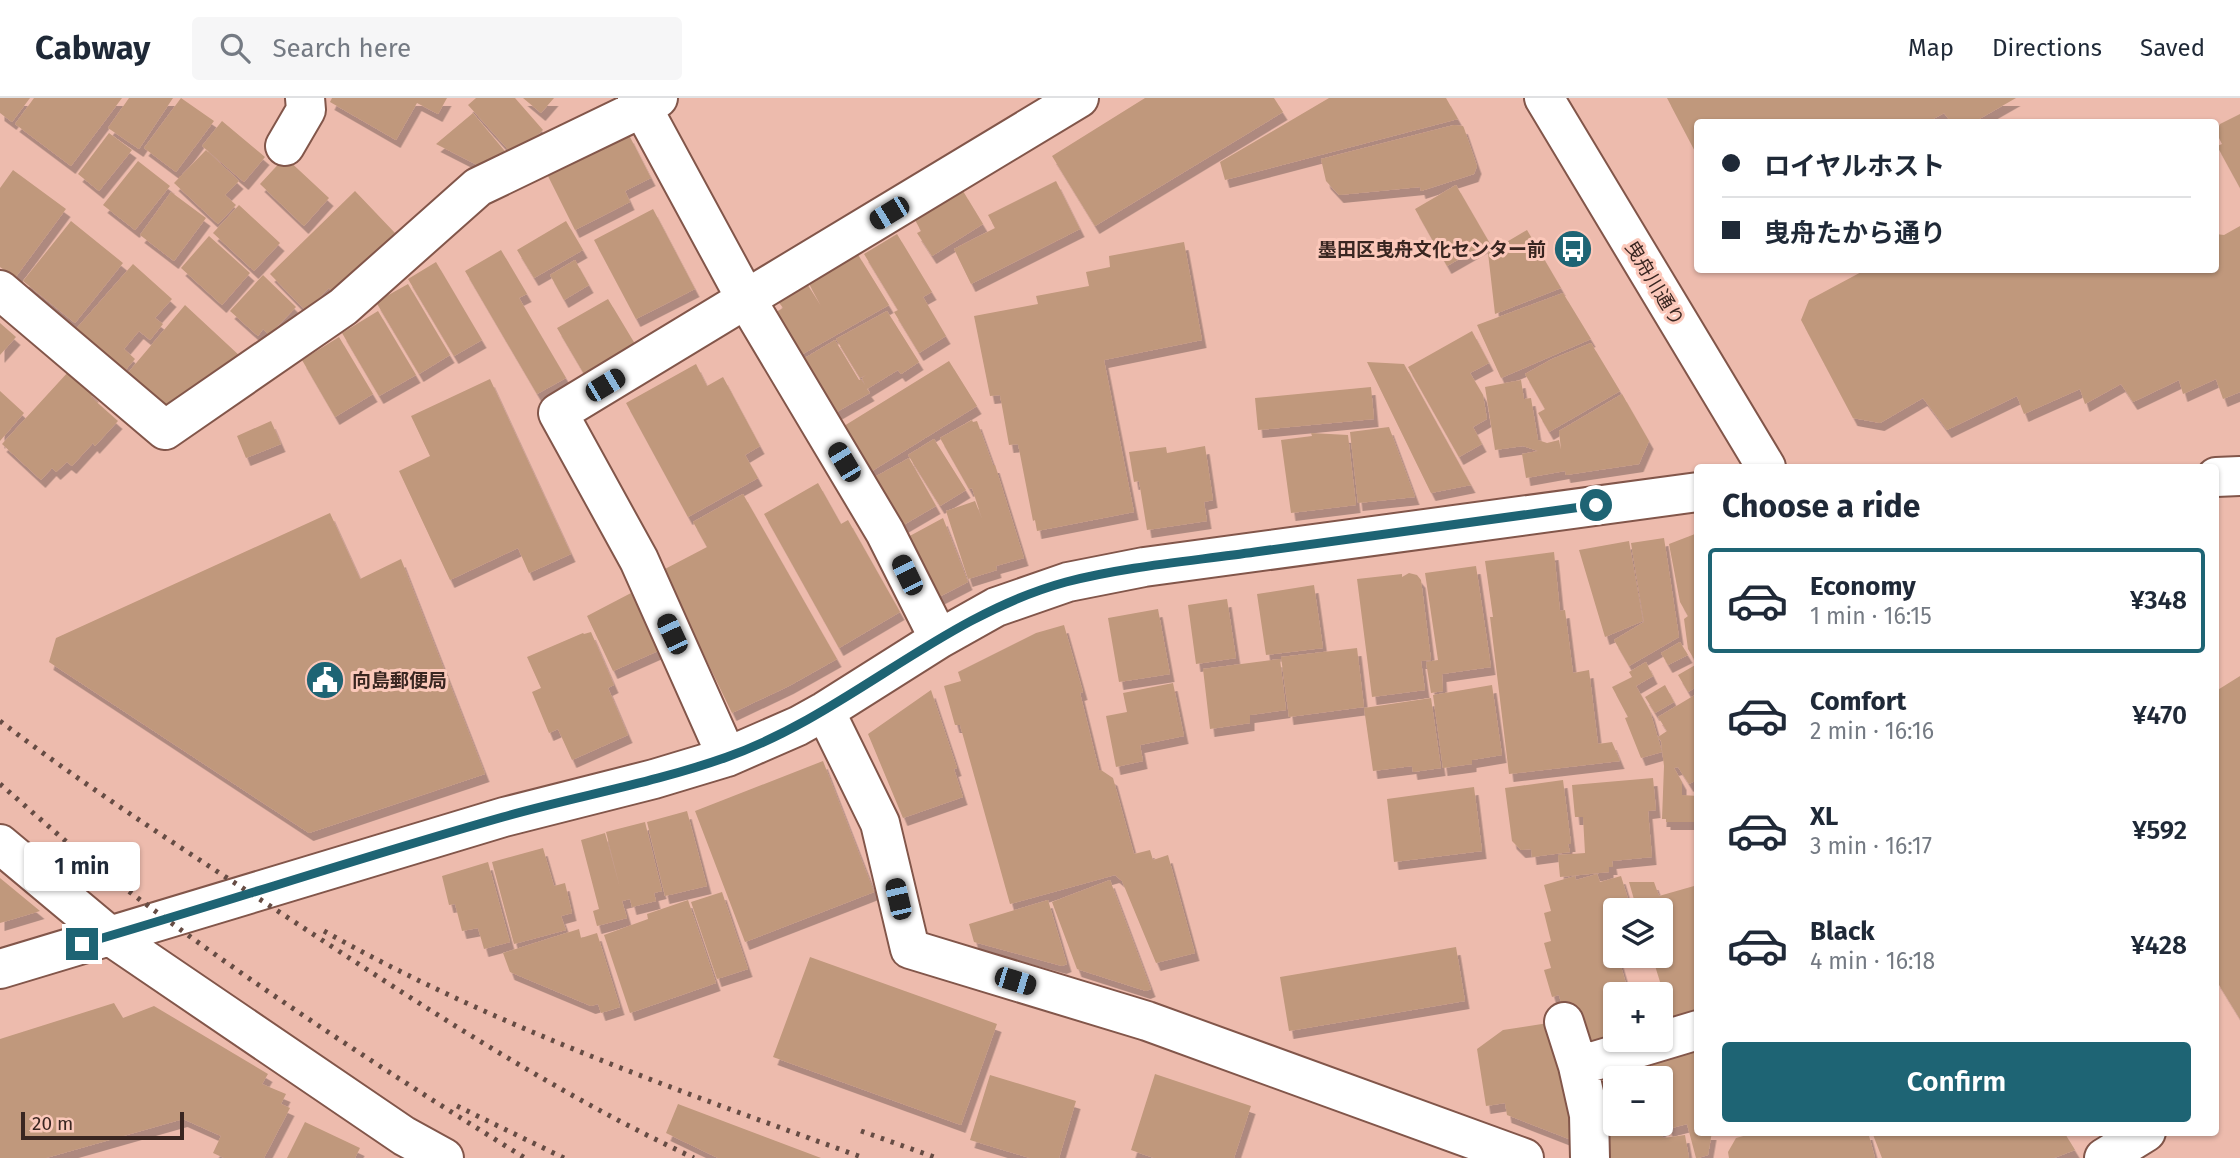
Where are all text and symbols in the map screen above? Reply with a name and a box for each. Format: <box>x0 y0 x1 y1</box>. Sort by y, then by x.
search box <box>192 17 682 80</box>
text: Cabway <box>35 28 150 68</box>
icon: search <box>216 29 254 67</box>
text: Search here <box>272 33 411 64</box>
text: Map <box>1908 34 1954 62</box>
text: Directions <box>1992 34 2102 62</box>
text: Saved <box>2140 34 2205 62</box>
text: ロイヤルホスト <box>1764 151 1945 182</box>
car <box>866 193 913 233</box>
text: 曳舟たから通り <box>1764 218 1946 249</box>
bus stop icon: 墨田区曳舟文化センター前 <box>1552 228 1594 270</box>
street label: 曳舟川通り <box>1620 237 1689 330</box>
place label: 墨田区曳舟文化センター前 <box>1318 238 1546 261</box>
car <box>582 365 629 405</box>
car <box>825 439 864 485</box>
text: Choose a ride <box>1722 487 1920 525</box>
route start <box>1580 489 1612 521</box>
car <box>889 552 926 598</box>
icon: car <box>1726 569 1789 632</box>
text: Economy <box>1810 571 1916 602</box>
text: ¥348 <box>2130 585 2187 616</box>
text: 1 min · 16:15 <box>1810 602 1932 630</box>
car <box>654 611 691 657</box>
public building icon: 向島郵便局 <box>304 659 346 701</box>
place label: 向島郵便局 <box>352 669 447 692</box>
icon: car <box>1726 684 1789 747</box>
text: Comfort <box>1810 686 1906 717</box>
text: ¥470 <box>2132 700 2187 731</box>
text: 2 min · 16:16 <box>1810 717 1934 745</box>
icon: car <box>1726 799 1789 862</box>
text: XL <box>1810 801 1838 832</box>
text: ¥592 <box>2132 815 2187 846</box>
text: 3 min · 16:17 <box>1810 832 1932 860</box>
callout: 1 min <box>24 842 140 892</box>
text: 1 min <box>54 852 110 880</box>
car <box>884 876 913 922</box>
map controls <box>1603 898 1673 1136</box>
button: layers <box>1603 898 1673 968</box>
icon: car <box>1726 914 1789 977</box>
text: Black <box>1810 916 1875 947</box>
route end <box>66 928 98 960</box>
text: ¥428 <box>2131 930 2187 961</box>
text: 4 min · 16:18 <box>1810 947 1935 975</box>
car <box>992 965 1039 997</box>
button: + <box>1603 982 1673 1052</box>
button: Confirm <box>1722 1042 2191 1122</box>
button: − <box>1603 1066 1673 1136</box>
scale bar <box>21 1109 184 1141</box>
text: 20 m <box>32 1112 73 1135</box>

